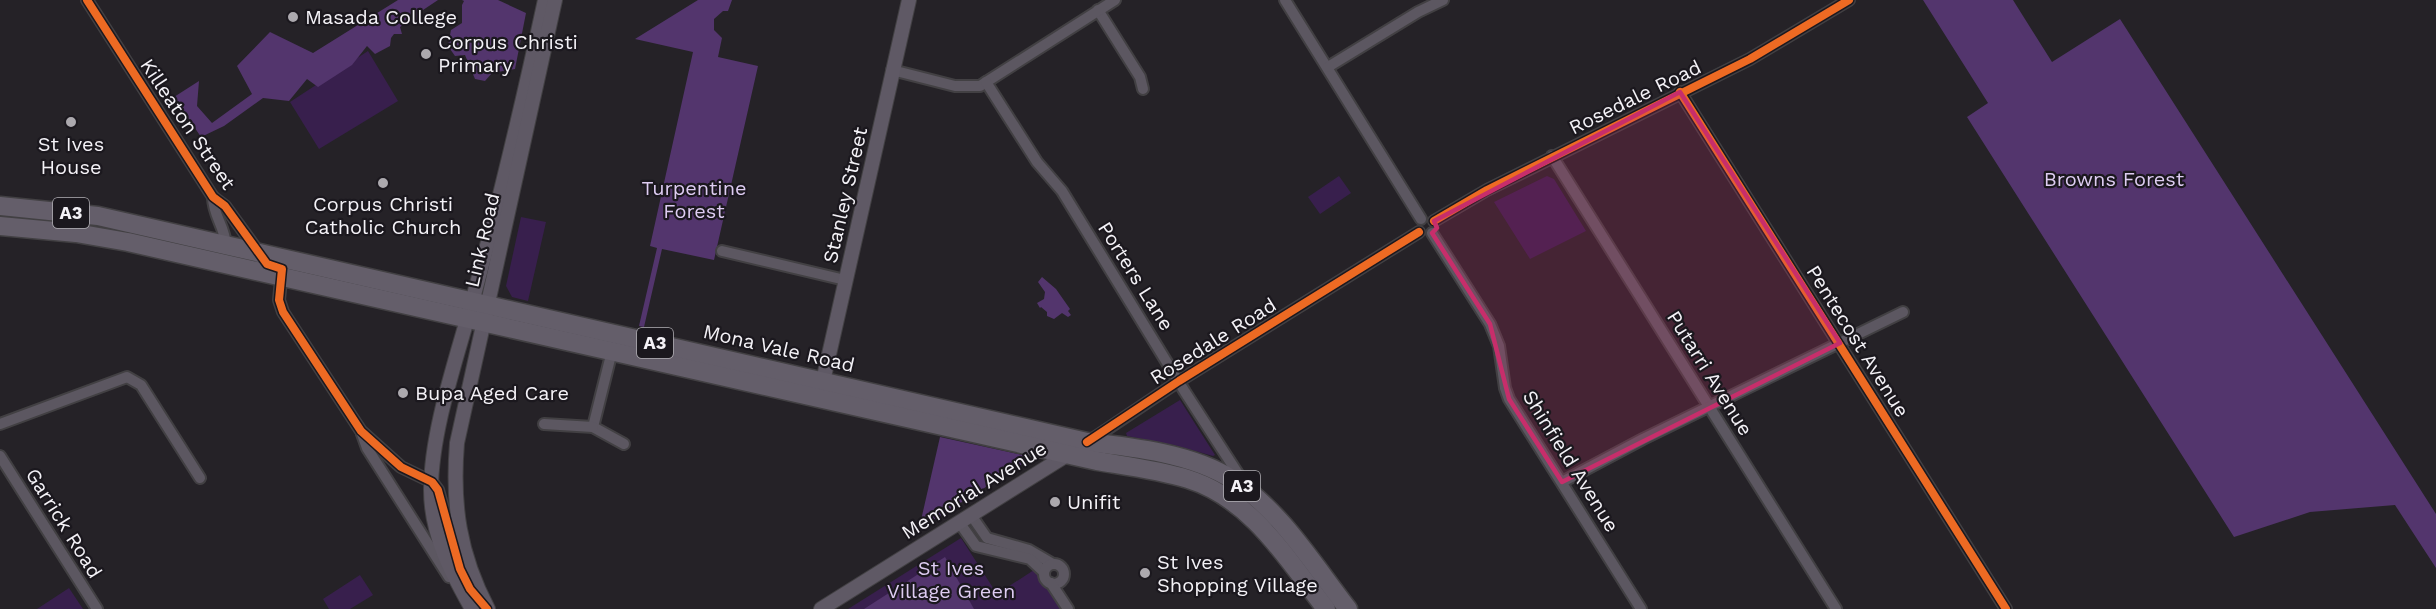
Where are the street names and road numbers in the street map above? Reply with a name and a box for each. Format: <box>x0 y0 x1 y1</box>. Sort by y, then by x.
street label: Killeaton Street <box>135 54 241 195</box>
street label: Rosedale Road <box>1565 55 1705 139</box>
street label: Stanley Street <box>818 124 872 265</box>
street label: Link Road <box>459 190 505 290</box>
road number: A3 <box>53 198 89 228</box>
street label: Porters Lane <box>1093 217 1179 335</box>
street label: Pentecost Avenue <box>1802 261 1914 421</box>
street label: Rosedale Road <box>1145 293 1281 389</box>
street label: Putarri Avenue <box>1662 306 1758 440</box>
street label: Mona Vale Road <box>701 319 857 377</box>
road number: A3 <box>637 328 673 358</box>
street label: Shinfield Avenue <box>1518 386 1624 536</box>
street label: Memorial Avenue <box>897 436 1051 544</box>
street label: Garrick Road <box>21 464 107 582</box>
road number: A3 <box>1224 471 1260 501</box>

